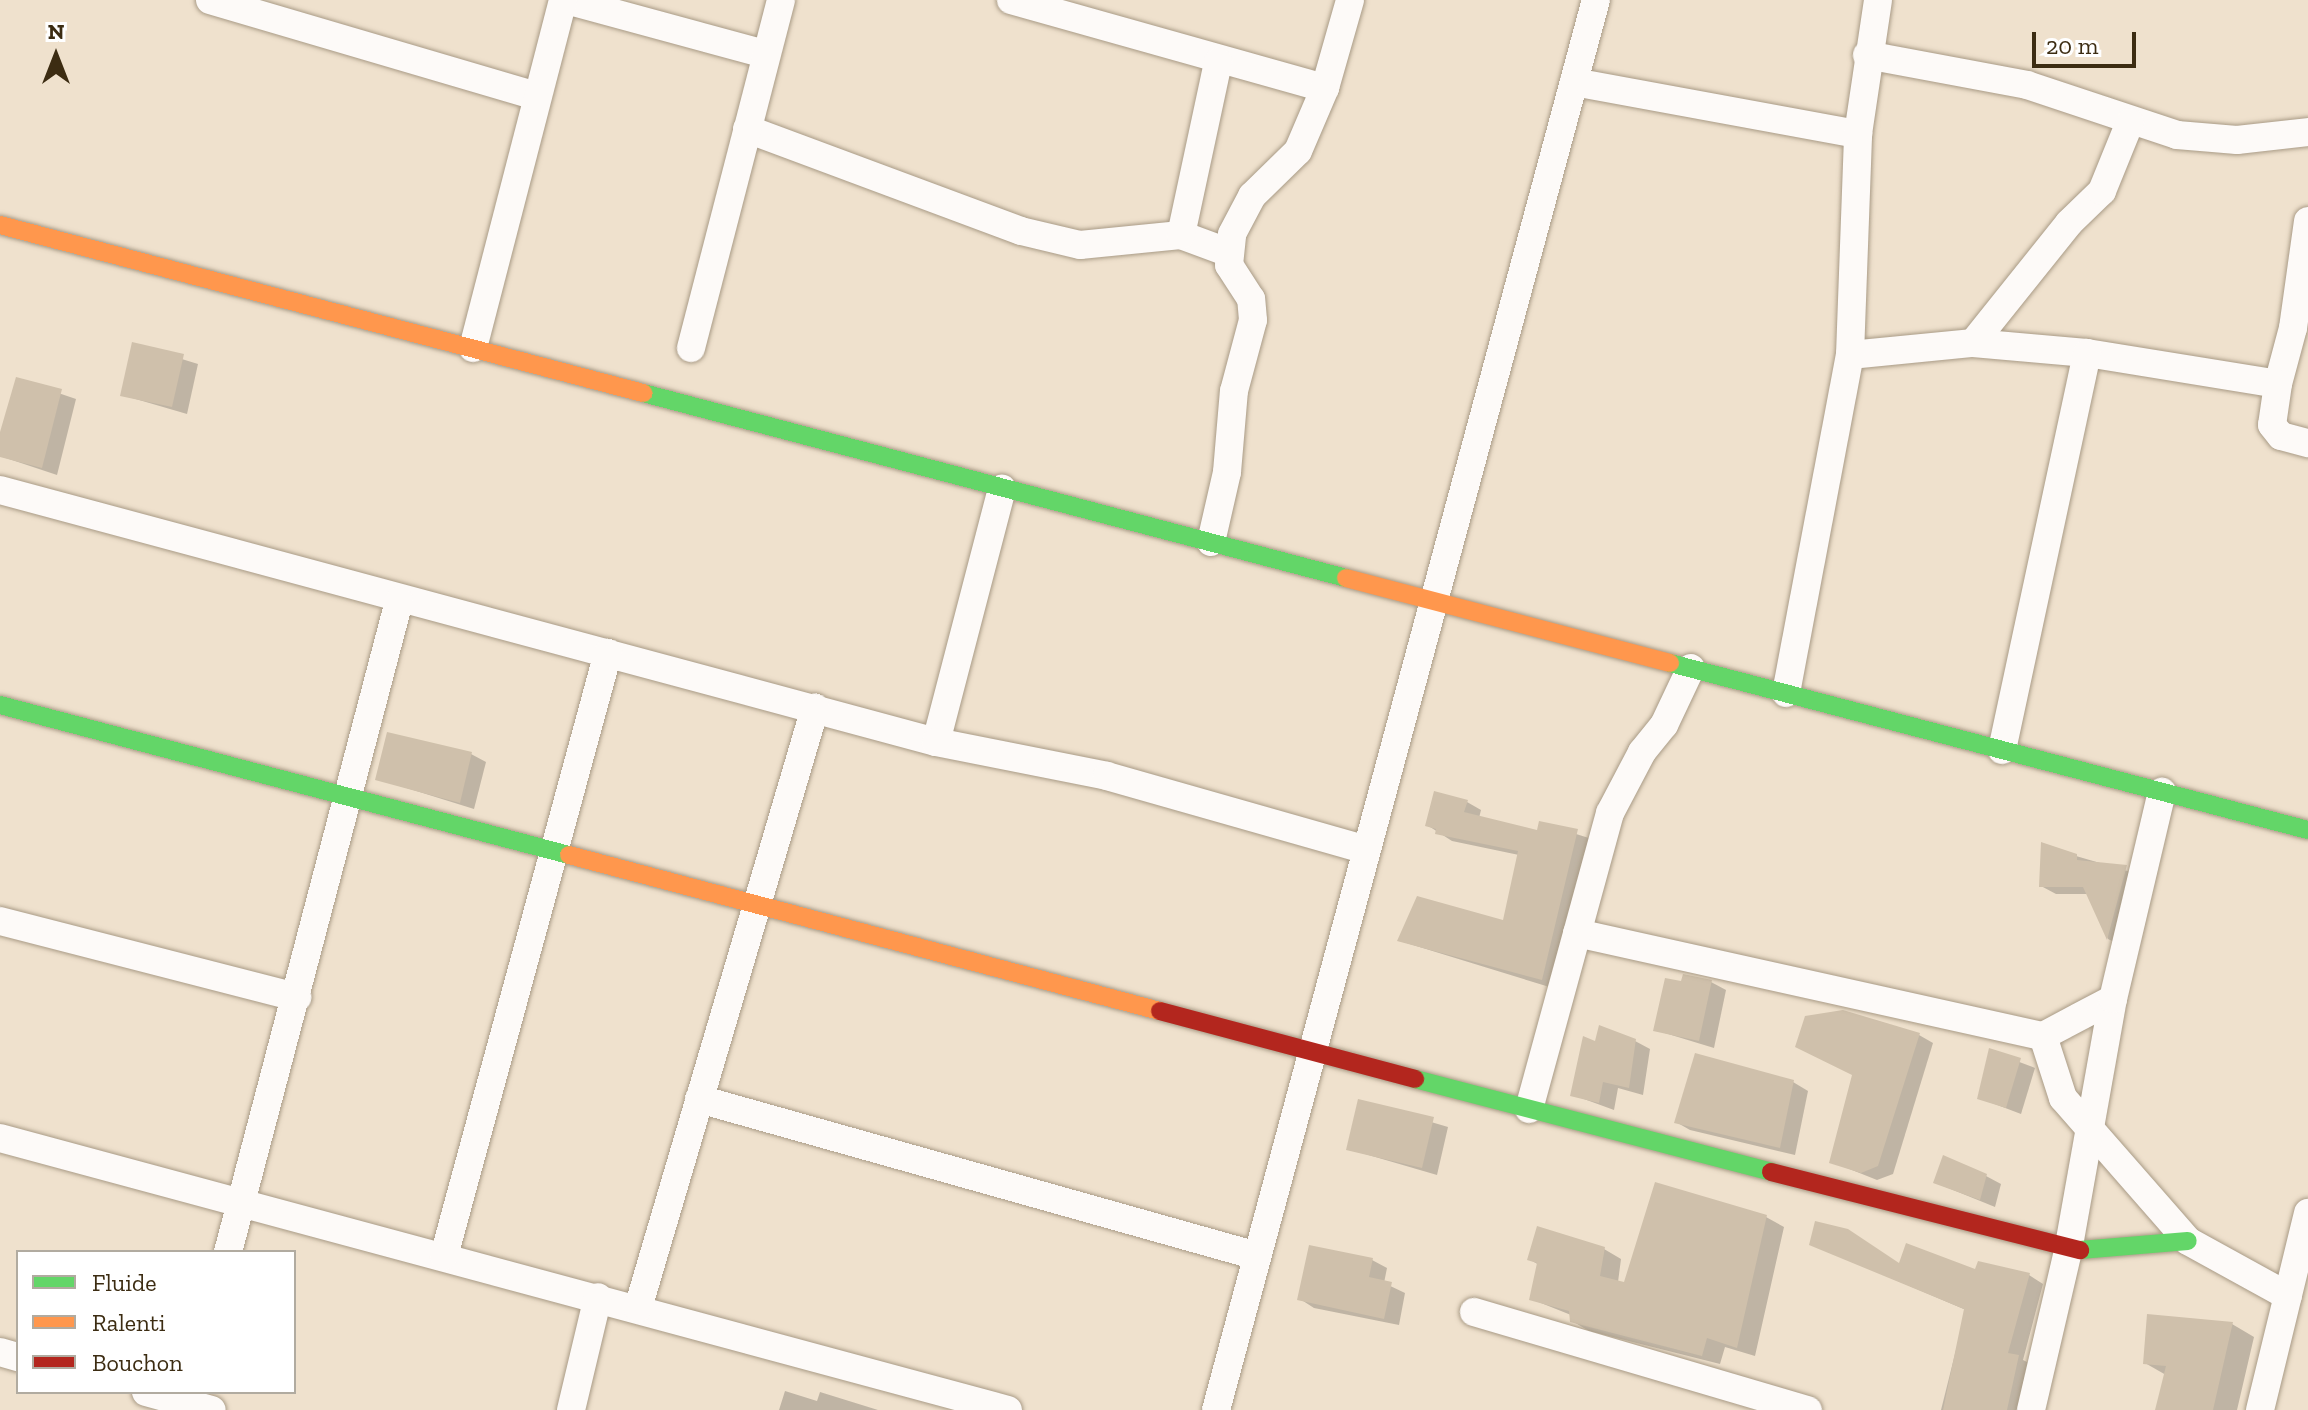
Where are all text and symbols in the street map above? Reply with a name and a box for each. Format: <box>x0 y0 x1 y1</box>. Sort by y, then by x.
north arrow <box>16 16 96 96</box>
scale bar <box>2036 16 2140 66</box>
text: N <box>48 18 64 45</box>
text: 20 m <box>2046 31 2098 60</box>
legend <box>16 1250 296 1394</box>
text: Fluide <box>92 1268 156 1297</box>
text: Ralenti <box>92 1308 165 1337</box>
text: Bouchon <box>92 1348 183 1377</box>

